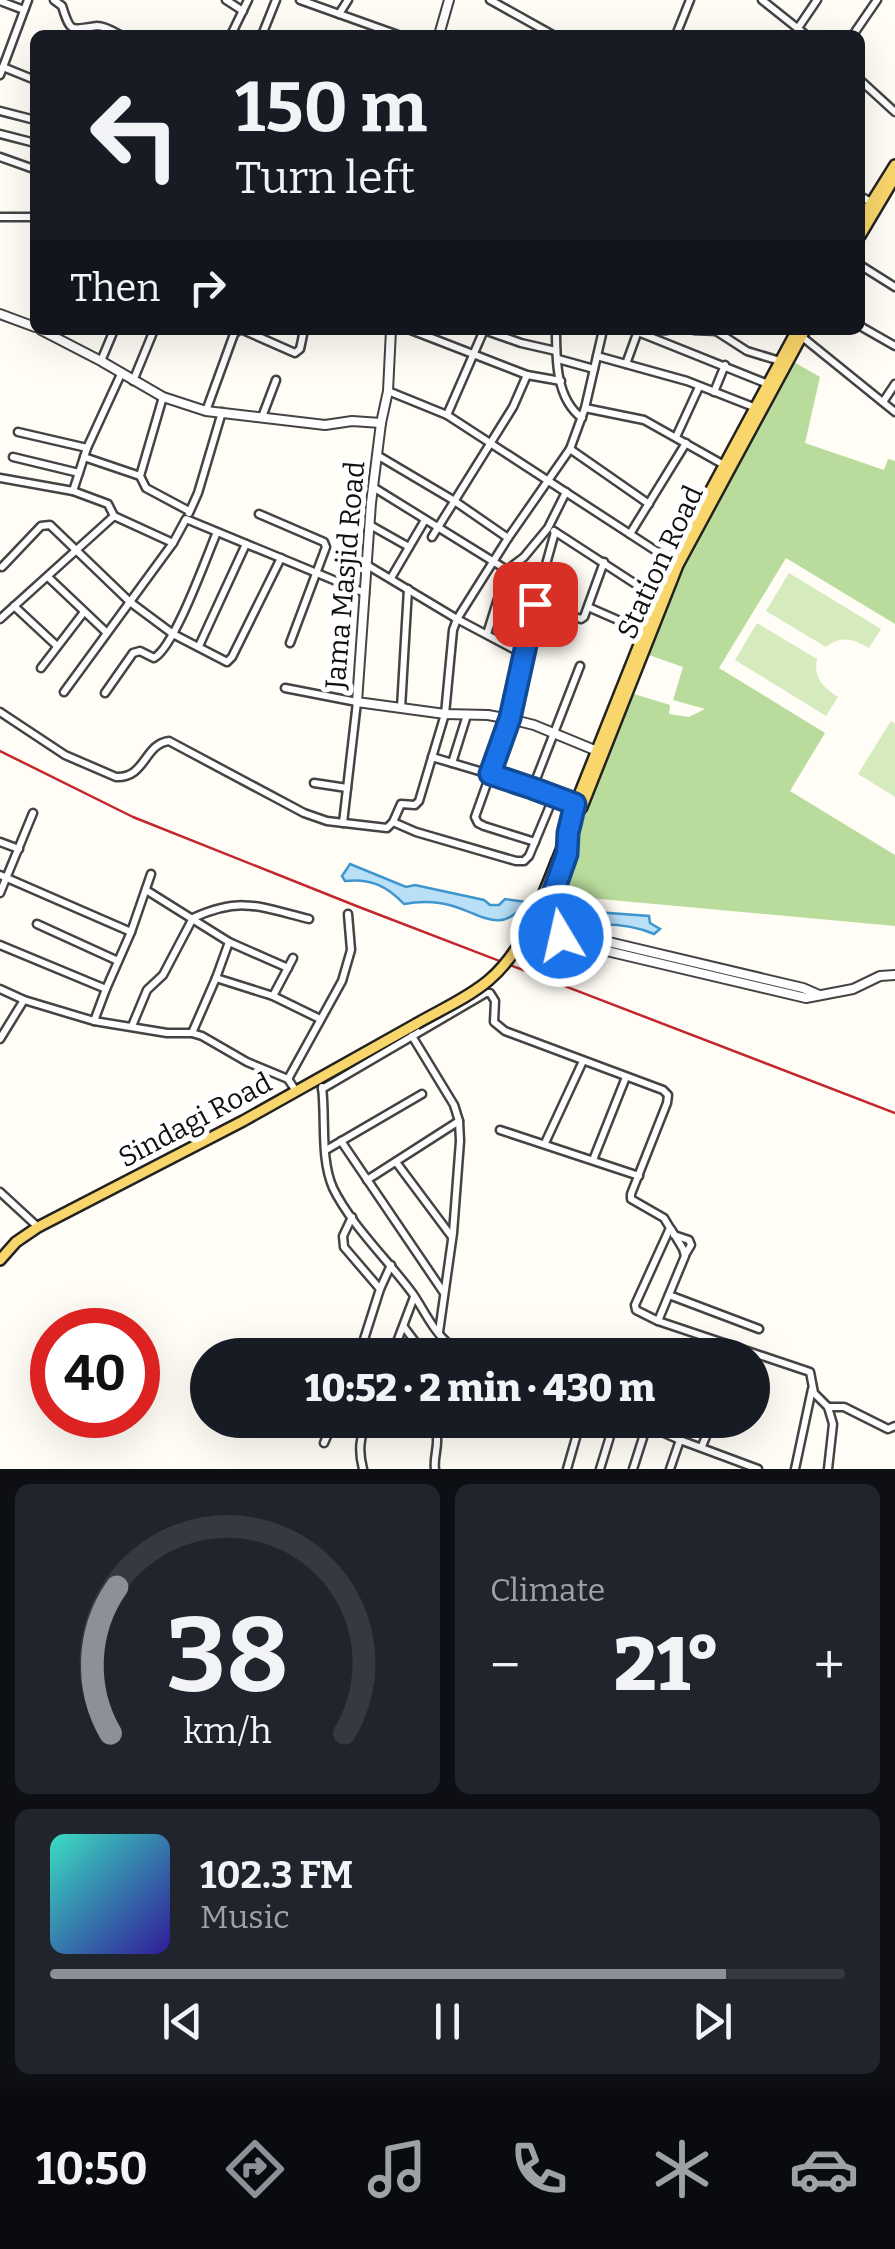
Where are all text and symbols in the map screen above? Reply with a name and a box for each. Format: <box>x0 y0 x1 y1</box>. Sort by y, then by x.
text: 150 m <box>235 66 427 150</box>
icon: left <box>70 70 200 200</box>
text: Turn left <box>235 151 415 205</box>
icon: right <box>180 260 235 315</box>
text: Then <box>70 265 160 311</box>
street label: Jama Masjid Road <box>319 460 371 691</box>
street label: Station Road <box>610 480 710 644</box>
pin <box>493 562 578 647</box>
icon: arrive <box>508 577 563 632</box>
position arrow <box>509 884 613 988</box>
street label: Sindagi Road <box>113 1066 277 1174</box>
speed limit sign: 40 <box>30 1308 160 1438</box>
text: 10:52 · 2 min · 430 m <box>305 1365 655 1411</box>
text: Climate <box>490 1571 605 1609</box>
text: 38 <box>166 1594 289 1719</box>
text: 21° <box>614 1620 720 1710</box>
text: − <box>490 1633 520 1699</box>
text: + <box>814 1633 845 1699</box>
text: km/h <box>183 1710 272 1752</box>
text: 102.3 FM <box>200 1852 353 1898</box>
text: Music <box>200 1898 290 1936</box>
icon: previous <box>155 1994 210 2049</box>
icon: pause <box>420 1994 475 2049</box>
icon: next <box>685 1994 740 2049</box>
icon: directions <box>220 2134 290 2204</box>
icon: music <box>362 2134 432 2204</box>
icon: phone <box>504 2134 574 2204</box>
icon: climate <box>647 2134 717 2204</box>
icon: car <box>789 2134 859 2204</box>
text: 10:50 <box>36 2142 148 2196</box>

